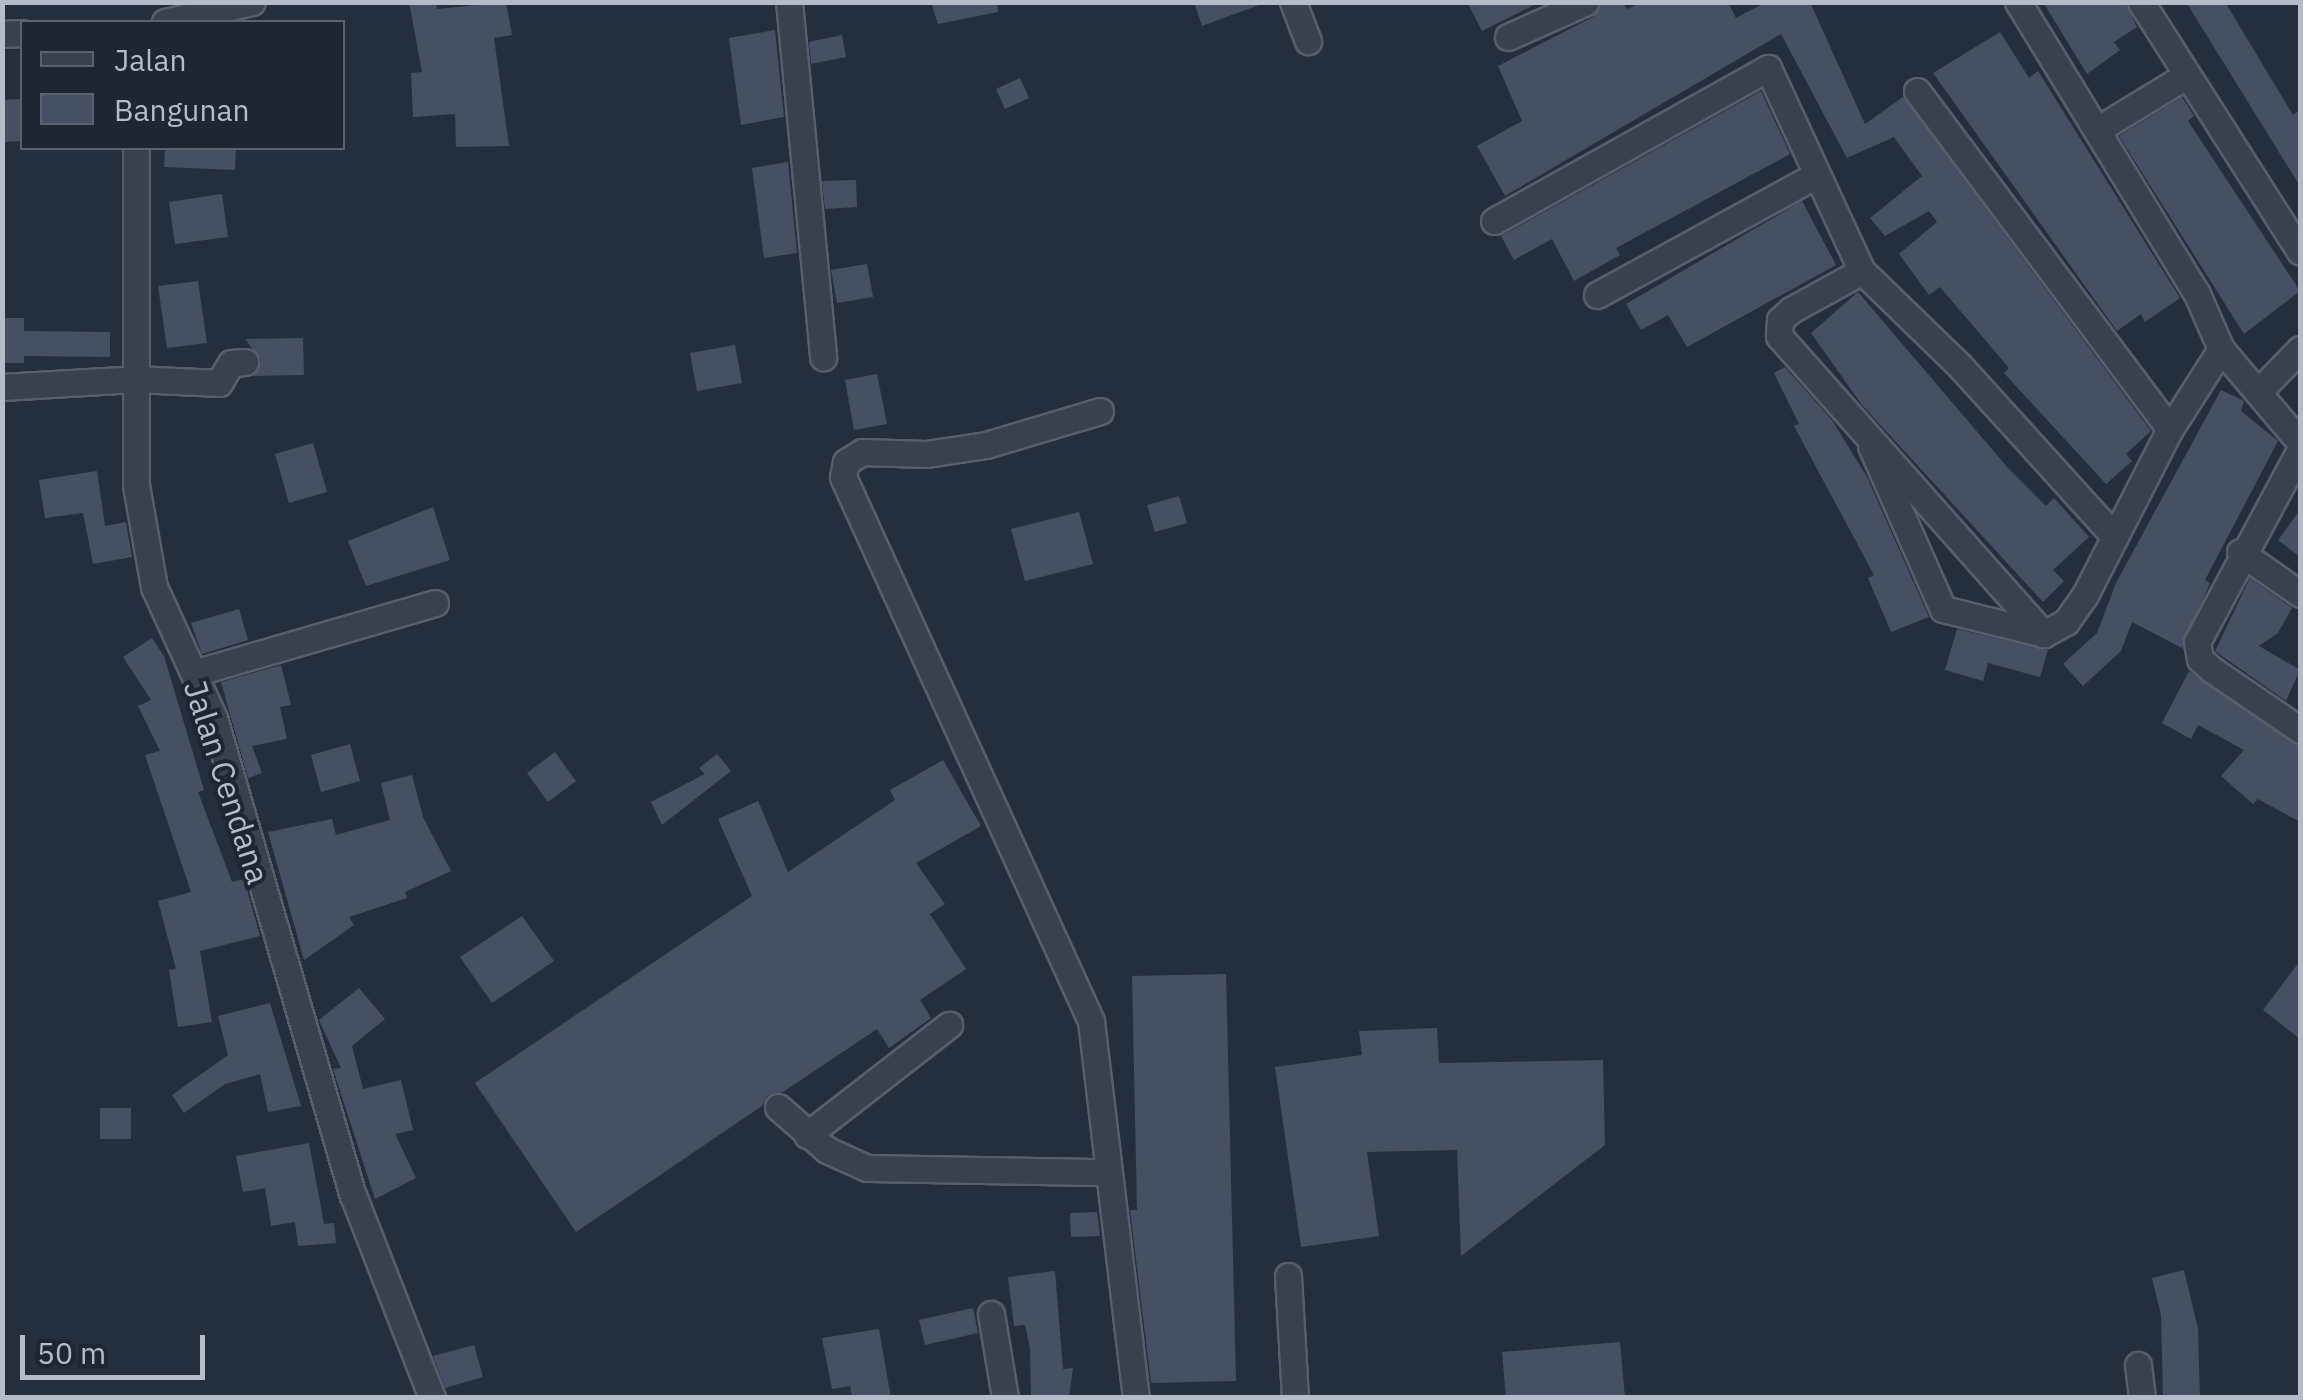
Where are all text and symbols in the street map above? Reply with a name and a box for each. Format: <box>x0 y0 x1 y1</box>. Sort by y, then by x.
legend <box>20 20 345 150</box>
text: Jalan <box>114 40 187 79</box>
text: Bangunan <box>114 90 250 129</box>
street label: Jalan Cendana <box>176 676 278 888</box>
scale bar <box>25 1315 210 1377</box>
text: 50 m <box>37 1333 106 1372</box>

